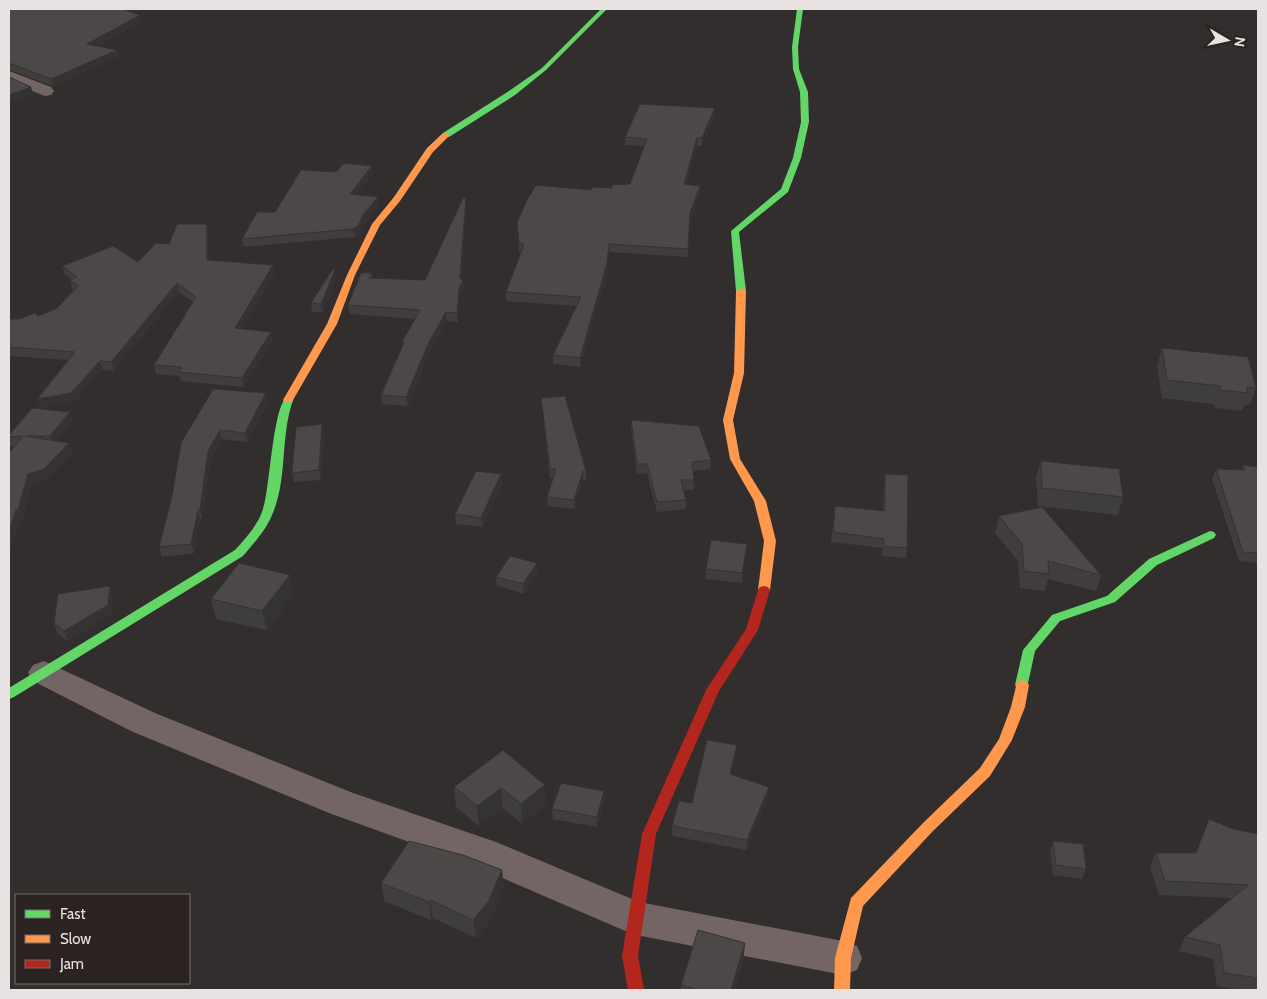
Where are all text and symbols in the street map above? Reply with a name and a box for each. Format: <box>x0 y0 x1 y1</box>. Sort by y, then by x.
north arrow <box>1202 15 1252 65</box>
text: N <box>1230 36 1250 48</box>
legend <box>15 894 190 984</box>
text: Fast <box>60 905 85 923</box>
text: Slow <box>60 930 91 948</box>
text: Jam <box>59 955 84 973</box>

